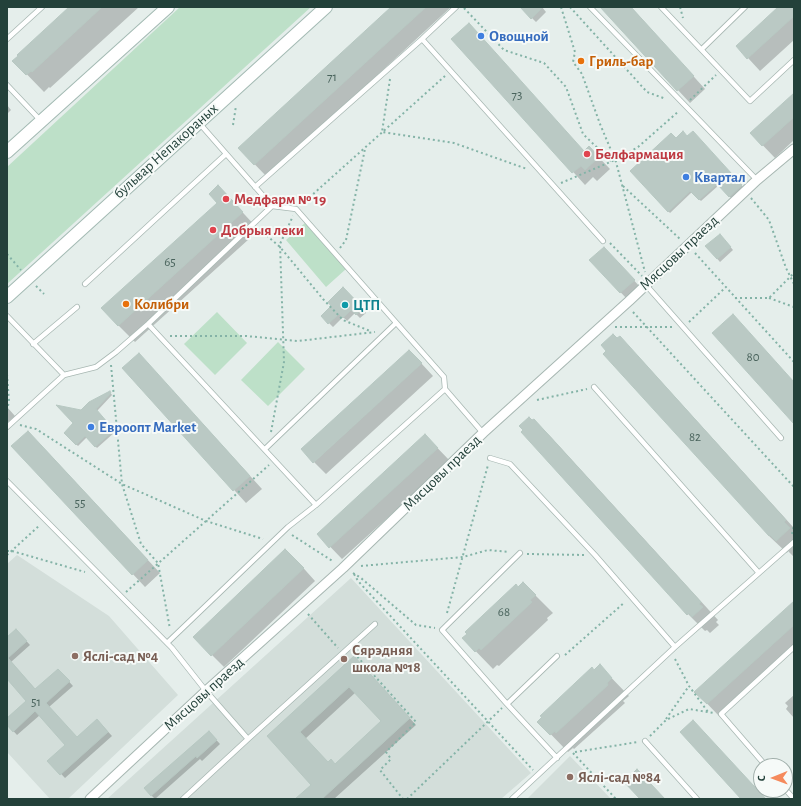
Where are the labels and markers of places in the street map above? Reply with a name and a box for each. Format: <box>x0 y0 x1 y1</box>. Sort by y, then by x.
place label: Овощной <box>489 27 549 45</box>
marker: Овощной <box>476 31 486 41</box>
place label: Гриль-бар <box>589 52 653 70</box>
marker: Гриль-бар <box>576 56 586 66</box>
place label: Белфармация <box>595 145 683 163</box>
marker: Белфармация <box>582 149 592 159</box>
place label: Квартал <box>694 168 746 186</box>
marker: Квартал <box>681 172 691 182</box>
place label: Медфарм № 19 <box>234 190 326 208</box>
marker: Медфарм № 19 <box>221 194 231 204</box>
place label: Добрыя леки <box>221 221 304 239</box>
marker: Добрыя леки <box>208 225 218 235</box>
place label: Колибри <box>134 295 189 313</box>
place label: ЦТП <box>353 296 380 314</box>
marker: Колибри <box>121 299 131 309</box>
marker: ЦТП <box>340 300 350 310</box>
place label: Евроопт Market <box>99 418 196 436</box>
marker: Евроопт Market <box>86 422 96 432</box>
place label: Сярэдняя школа №18 <box>352 641 421 676</box>
place label: Яслі-сад №4 <box>83 647 158 665</box>
marker: Яслі-сад №4 <box>70 651 80 661</box>
marker: Сярэдняя школа №18 <box>339 654 349 664</box>
place label: Яслі-сад №84 <box>578 768 661 786</box>
marker: Яслі-сад №84 <box>565 772 575 782</box>

